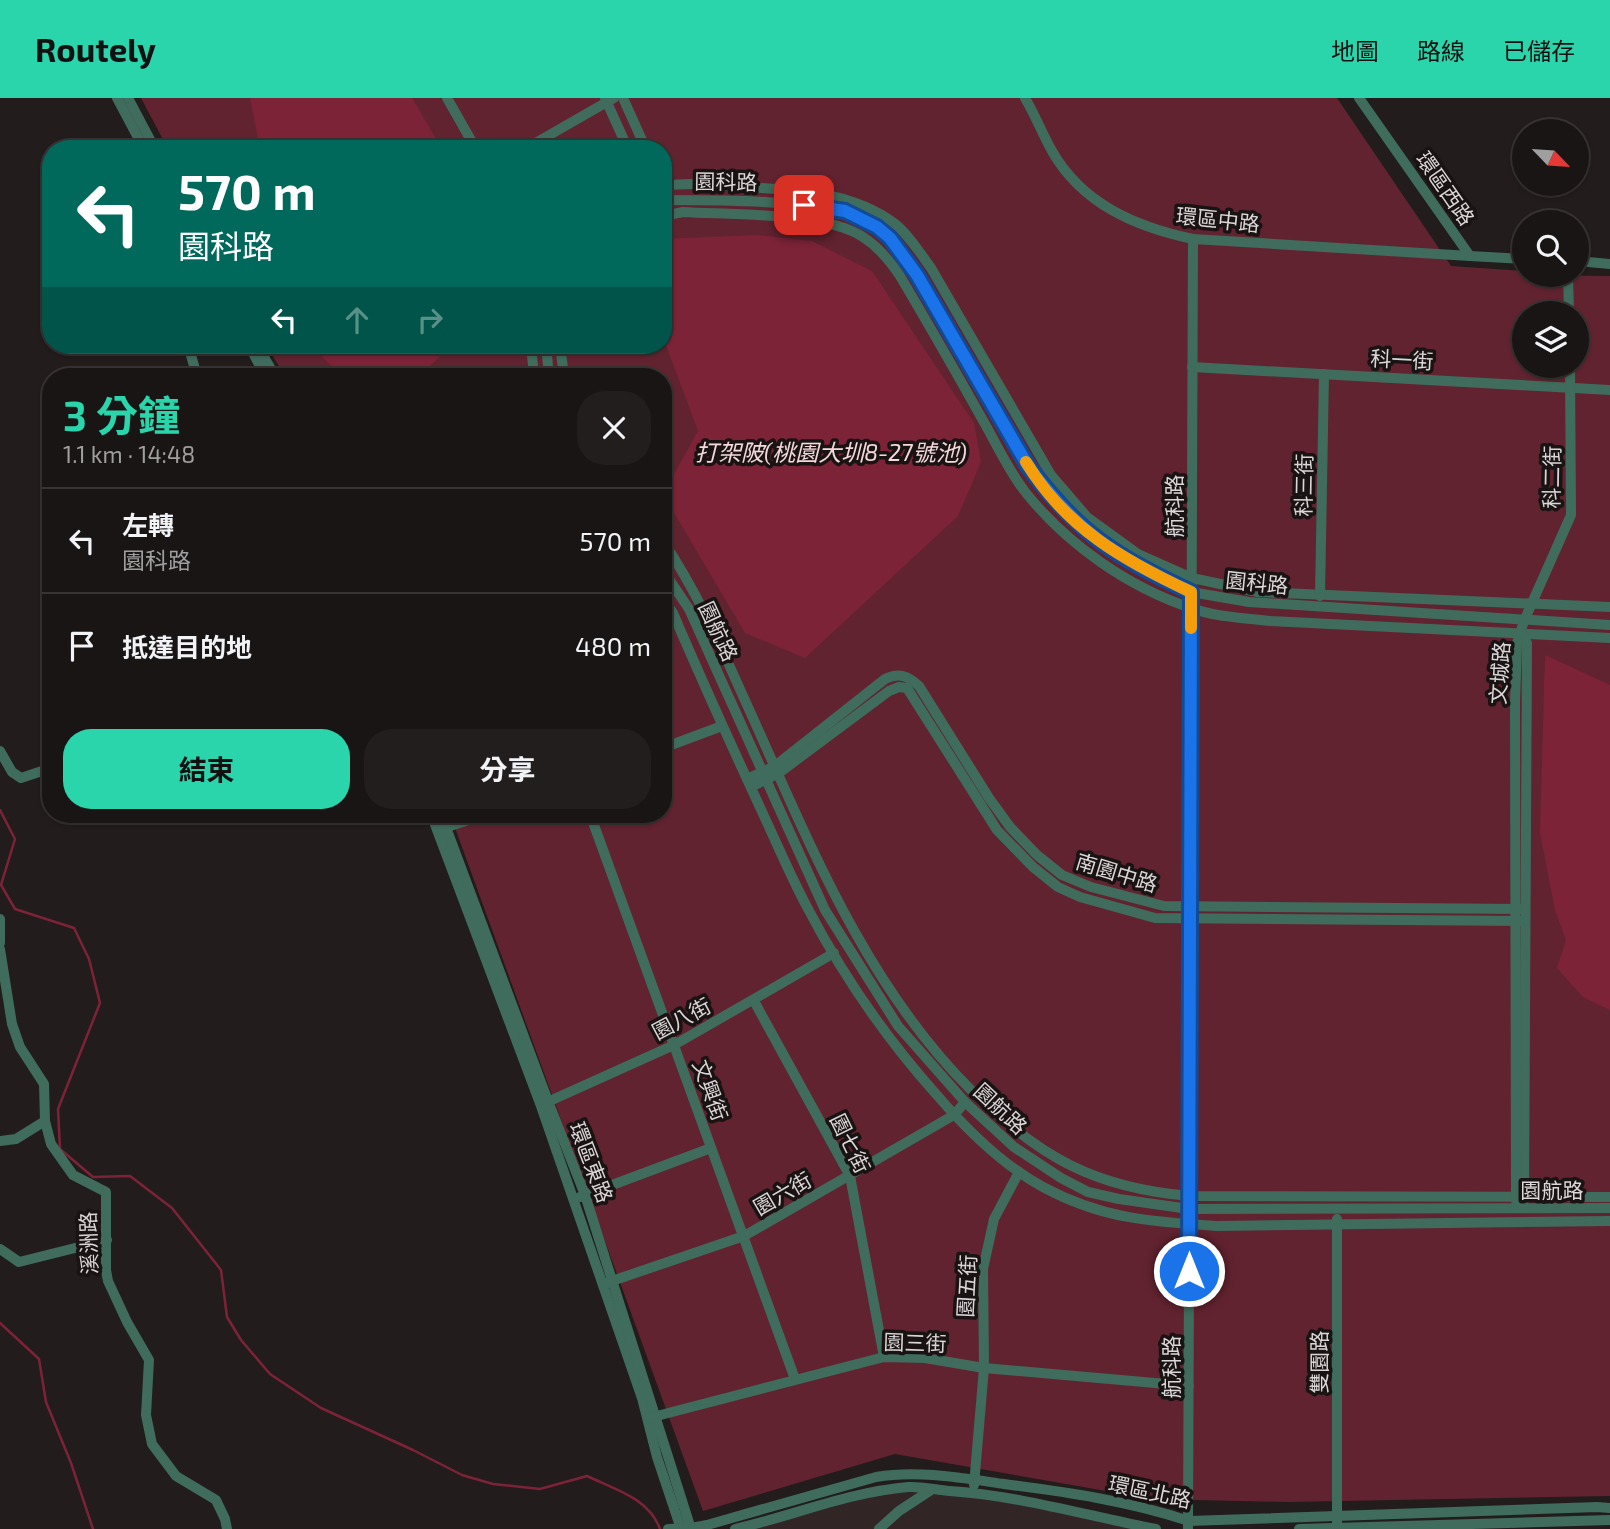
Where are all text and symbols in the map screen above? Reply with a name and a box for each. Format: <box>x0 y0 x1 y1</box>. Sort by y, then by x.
text: Routely <box>35 29 156 69</box>
text: 地圖 <box>1331 36 1379 65</box>
text: 路線 <box>1417 36 1465 65</box>
text: 已儲存 <box>1503 36 1575 65</box>
north arrow <box>1512 119 1589 196</box>
map controls <box>1512 119 1589 378</box>
street label: 環區西路 <box>1412 146 1480 230</box>
text: 570 m <box>178 161 316 220</box>
icon: left <box>63 168 154 259</box>
street label: 園科路 <box>694 168 758 194</box>
pin <box>774 175 834 235</box>
icon: arrive <box>785 186 823 224</box>
street label: 環區中路 <box>1175 202 1261 236</box>
button: search <box>1512 210 1589 287</box>
text: 園科路 <box>178 226 274 264</box>
icon: left <box>265 301 303 339</box>
icon: ahead <box>338 301 376 339</box>
icon: right <box>411 301 449 339</box>
button: layers <box>1512 301 1589 378</box>
street label: 科一街 <box>1370 345 1434 373</box>
text: 3 分鐘 <box>63 389 180 439</box>
button: close <box>577 391 651 465</box>
water label: 打架陂(桃園大圳8-27號池) <box>695 438 967 466</box>
text: 1.1 km · 14:48 <box>63 440 195 468</box>
street label: 科二街 <box>1538 445 1564 509</box>
street label: 科三街 <box>1290 453 1316 517</box>
street label: 航科路 <box>1161 475 1186 538</box>
text: 左轉 <box>122 509 174 540</box>
icon: left <box>63 522 101 560</box>
text: 570 m <box>579 525 651 556</box>
text: 園科路 <box>122 546 191 574</box>
street label: 園科路 <box>1224 566 1290 598</box>
street label: 園航路 <box>694 597 744 665</box>
icon: arrive <box>63 627 101 665</box>
text: 480 m <box>575 630 651 661</box>
text: 抵達目的地 <box>122 631 252 662</box>
street label: 文城路 <box>1484 641 1514 705</box>
button: 結束 <box>63 729 350 809</box>
button: 分享 <box>364 729 651 809</box>
street label: 南園中路 <box>1073 848 1161 896</box>
street label: 園八街 <box>647 992 715 1044</box>
street label: 文興街 <box>688 1056 734 1124</box>
street label: 園航路 <box>969 1077 1033 1139</box>
street label: 園七街 <box>826 1109 876 1177</box>
street label: 環區東路 <box>565 1118 619 1206</box>
street label: 園六街 <box>748 1166 816 1220</box>
street label: 園航路 <box>1521 1177 1584 1202</box>
street label: 溪洲路 <box>74 1211 102 1275</box>
position arrow <box>1152 1234 1226 1308</box>
street label: 園五街 <box>952 1254 980 1318</box>
street label: 園三街 <box>883 1328 947 1356</box>
street label: 雙園路 <box>1306 1331 1331 1394</box>
street label: 航科路 <box>1158 1336 1183 1399</box>
street label: 環區北路 <box>1106 1470 1194 1512</box>

